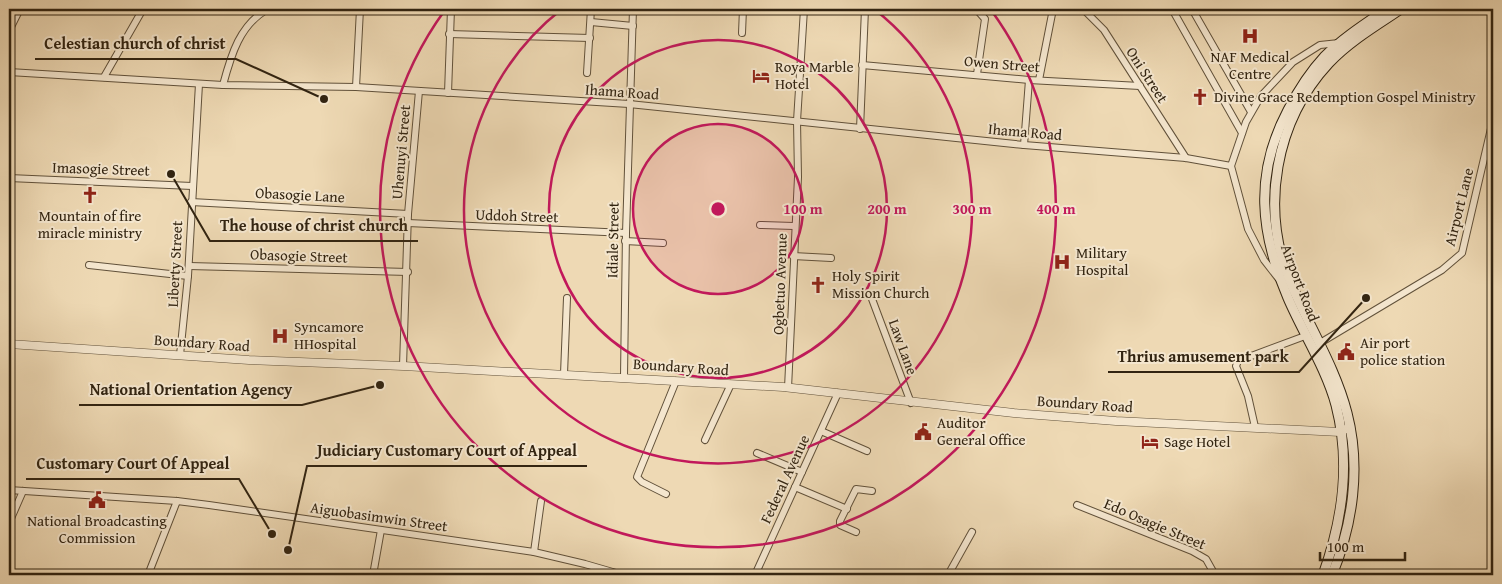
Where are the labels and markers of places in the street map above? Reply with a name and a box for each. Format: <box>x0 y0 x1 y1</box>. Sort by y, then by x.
hospital icon: NAF Medical Centre <box>1240 26 1260 46</box>
callout: Celestian church of christ <box>35 28 236 59</box>
place label: NAF Medical Centre <box>1210 46 1290 84</box>
place label: Roya Marble Hotel <box>775 56 854 94</box>
hotel icon: Roya Marble Hotel <box>751 66 771 86</box>
place label: Divine Grace Redemption Gospel Ministry <box>1214 86 1476 107</box>
church icon: Divine Grace Redemption Gospel Ministry <box>1190 87 1210 107</box>
church icon: Mountain of fire miracle ministry <box>80 185 100 205</box>
centre of rings <box>709 200 727 218</box>
place label: Mountain of fire miracle ministry <box>38 205 143 243</box>
callout: The house of christ church <box>210 210 418 241</box>
place label: Military Hospital <box>1076 242 1128 280</box>
hospital icon: Military Hospital <box>1052 252 1072 272</box>
place label: Holy Spirit Mission Church <box>832 265 930 303</box>
church icon: Holy Spirit Mission Church <box>808 275 828 295</box>
place label: Syncamore HHospital <box>294 316 364 354</box>
hospital icon: Syncamore HHospital <box>270 326 290 346</box>
place label: Air port police station <box>1360 332 1446 370</box>
callout: Thrius amusement park <box>1108 341 1299 372</box>
public building icon: Air port police station <box>1336 342 1356 362</box>
callout: National Orientation Agency <box>79 374 302 405</box>
place label: Auditor General Office <box>937 412 1026 450</box>
public building icon: Auditor General Office <box>913 422 933 442</box>
place label: Sage Hotel <box>1164 431 1230 452</box>
hotel icon: Sage Hotel <box>1140 432 1160 452</box>
callout: Judiciary Customary Court of Appeal <box>307 435 587 466</box>
callout: Customary Court Of Appeal <box>26 448 239 479</box>
public building icon: National Broadcasting Commission <box>87 490 107 510</box>
place label: National Broadcasting Commission <box>27 510 167 548</box>

